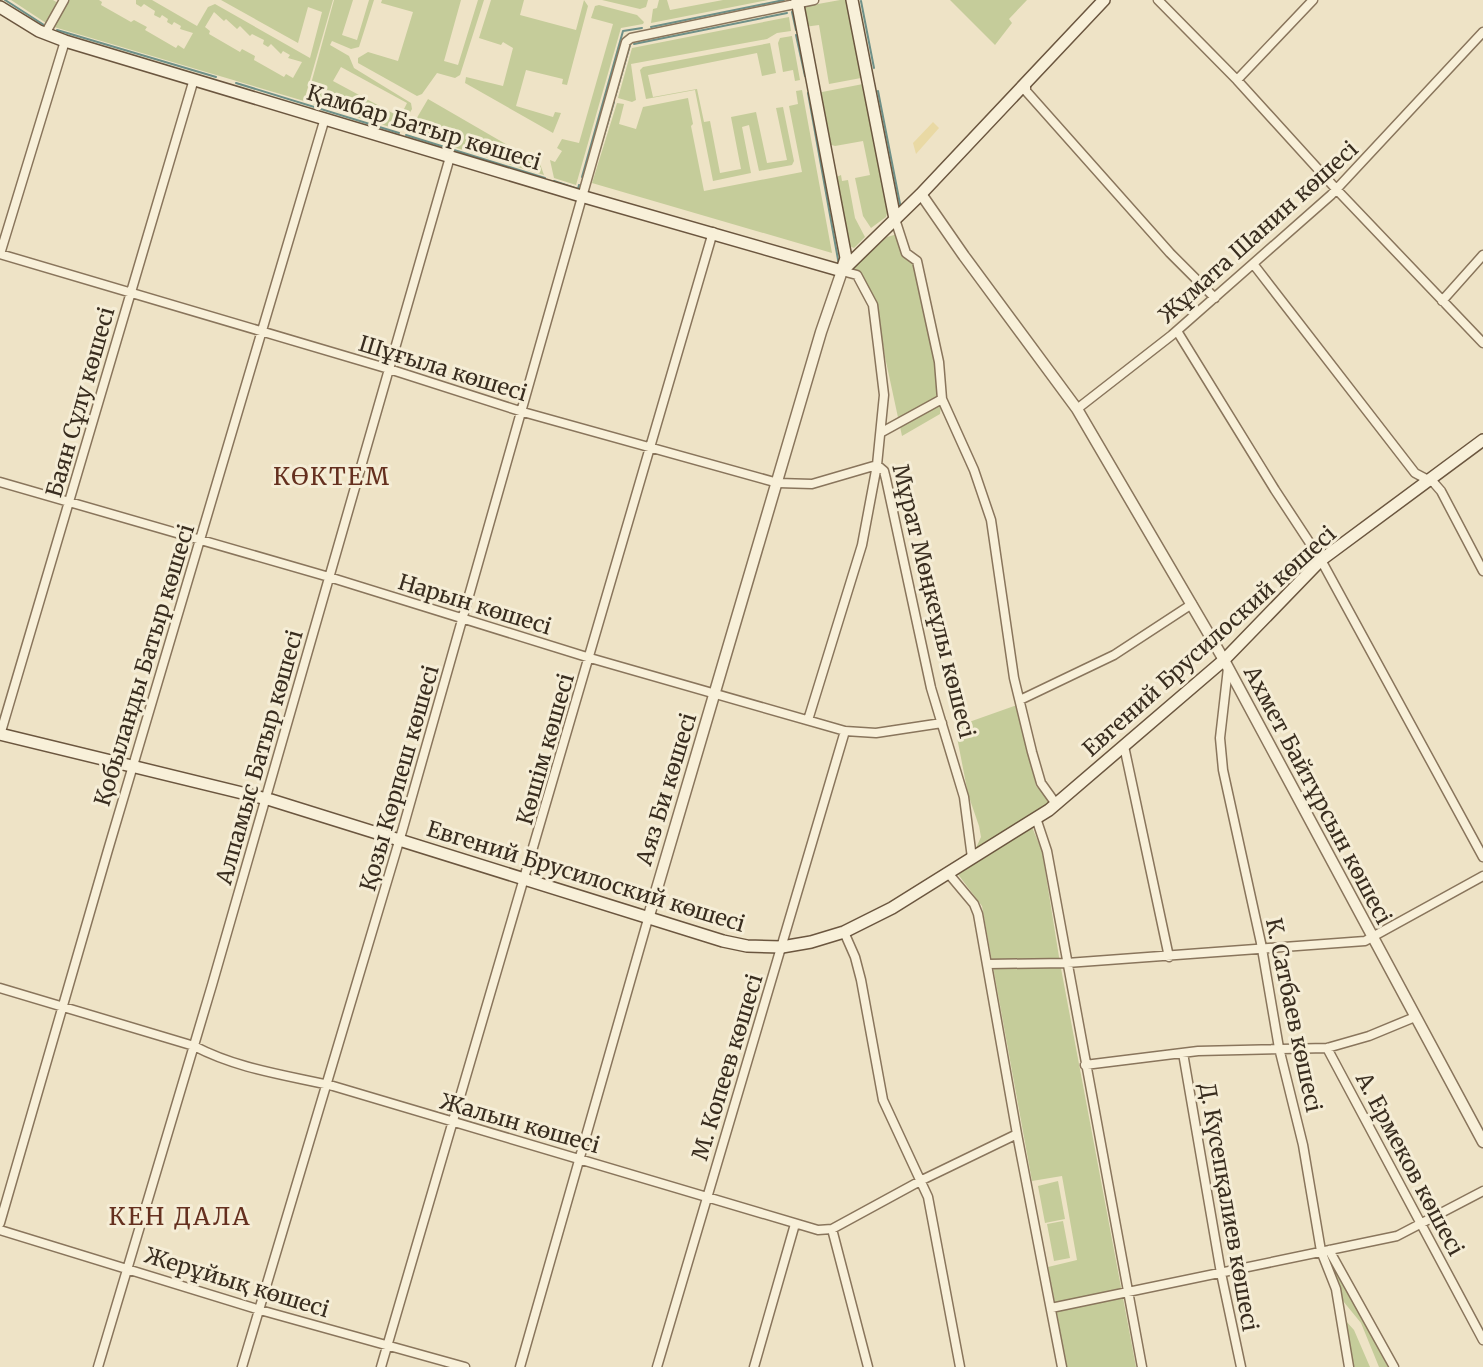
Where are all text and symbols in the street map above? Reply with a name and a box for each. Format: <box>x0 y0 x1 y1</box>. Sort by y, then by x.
street label: Қамбар Батыр көшесі <box>303 78 545 176</box>
street label: Жұмата Шанин көшесі <box>1152 135 1364 329</box>
street label: Баян Сұлу көшесі <box>39 304 121 500</box>
street label: Шұғыла көшесі <box>355 329 531 407</box>
district label: КӨКТЕМ <box>273 461 391 492</box>
street label: Мұрат Мөңкеұлы көшесі <box>886 461 982 741</box>
street label: Евгений Брусилоский көшесі <box>1076 520 1342 762</box>
street label: Қобыланды Батыр көшесі <box>88 521 200 809</box>
street label: Нарын көшесі <box>395 567 555 641</box>
street label: Алпамыс Батыр көшесі <box>209 627 309 888</box>
street label: Ахмет Байтұрсын көшесі <box>1237 660 1398 929</box>
street label: Қозы Көрпеш көшесі <box>353 662 445 894</box>
street label: Көшім көшесі <box>510 670 580 828</box>
street label: Аяз Би көшесі <box>629 709 702 869</box>
street label: Евгений Брусилоский көшесі <box>423 814 749 938</box>
street label: К. Сатбаев көшесі <box>1260 915 1328 1115</box>
street label: М. Копеев көшесі <box>685 971 769 1163</box>
street label: А. Ермеков көшесі <box>1349 1067 1470 1260</box>
street label: Д. Күсепқалиев көшесі <box>1193 1081 1265 1333</box>
street label: Жалын көшесі <box>437 1087 603 1159</box>
district label: КЕН ДАЛА <box>109 1201 251 1232</box>
street label: Жерұйық көшесі <box>141 1241 333 1323</box>

